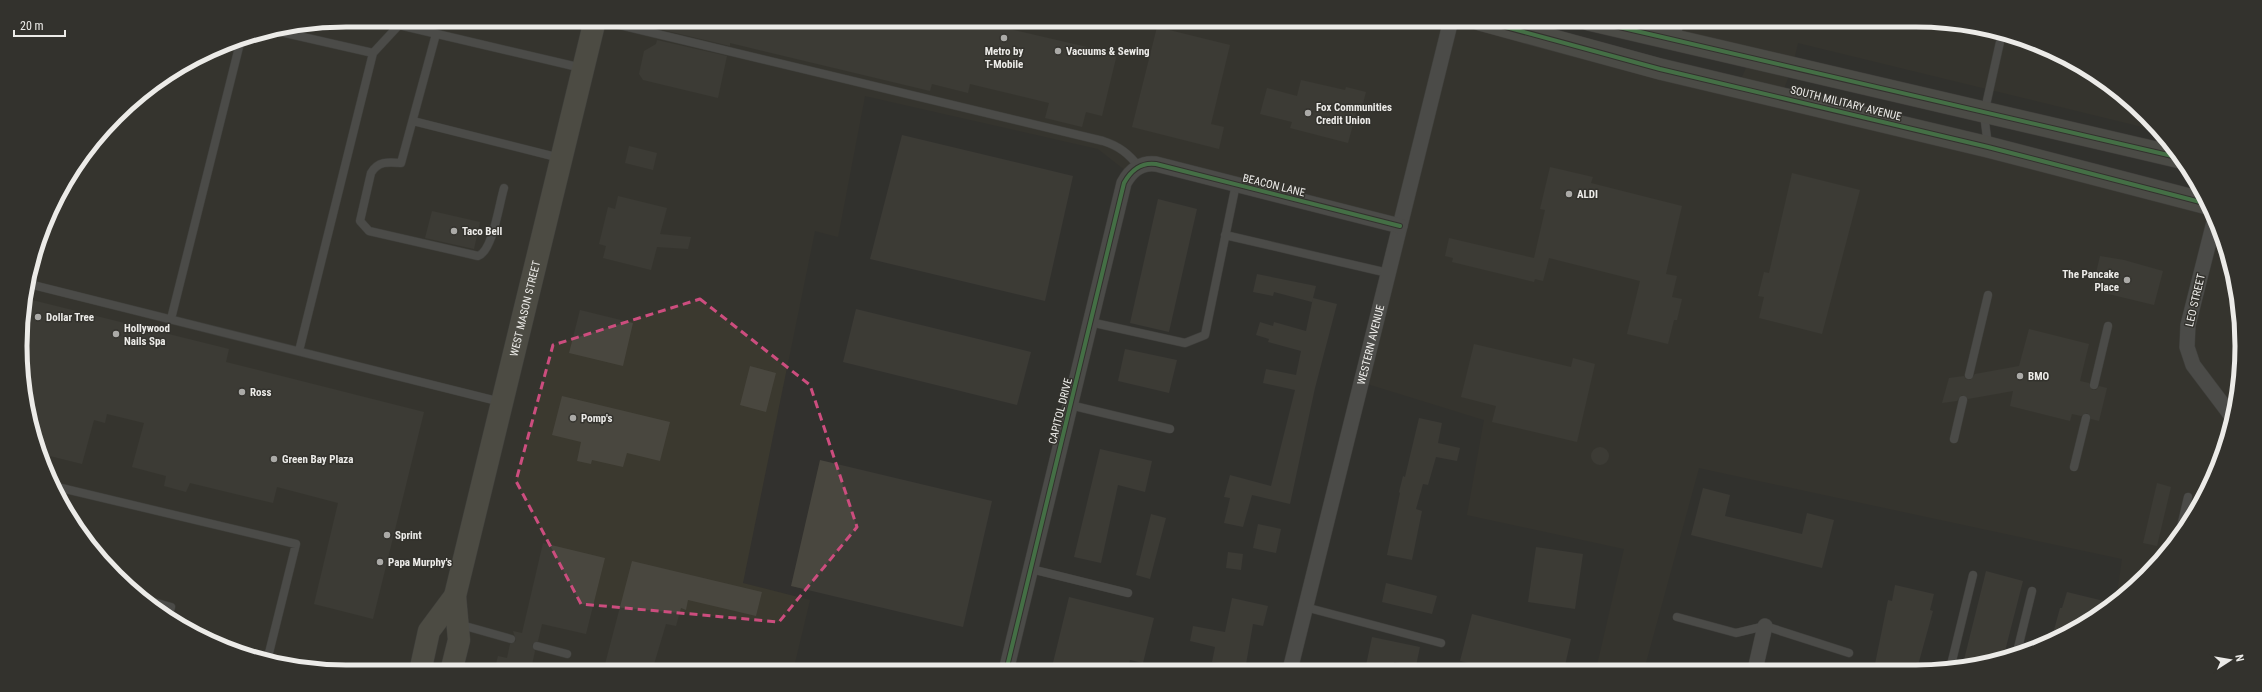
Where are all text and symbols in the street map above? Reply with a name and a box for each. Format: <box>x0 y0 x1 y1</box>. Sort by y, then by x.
scale bar <box>14 12 65 38</box>
text: 20 m <box>20 19 44 33</box>
marker: Metro by T-Mobile <box>999 33 1009 43</box>
place label: Metro by T-Mobile <box>985 45 1023 71</box>
place label: Vacuums & Sewing <box>1066 45 1150 58</box>
marker: Vacuums & Sewing <box>1053 46 1063 56</box>
street label: SOUTH MILITARY AVENUE <box>1789 83 1903 124</box>
place label: Fox Communities Credit Union <box>1316 101 1392 127</box>
marker: Fox Communities Credit Union <box>1303 108 1313 118</box>
street label: BEACON LANE <box>1241 171 1307 200</box>
place label: ALDI <box>1577 188 1598 201</box>
marker: ALDI <box>1564 189 1574 199</box>
place label: Taco Bell <box>462 225 503 238</box>
marker: Taco Bell <box>449 226 459 236</box>
street label: WEST MASON STREET <box>507 259 543 358</box>
place label: The Pancake Place <box>2062 268 2119 294</box>
street label: LEO STREET <box>2183 272 2208 328</box>
marker: The Pancake Place <box>2122 275 2132 285</box>
street label: WESTERN AVENUE <box>1355 303 1387 386</box>
place label: Dollar Tree <box>46 311 94 324</box>
marker: Dollar Tree <box>33 312 43 322</box>
place label: Hollywood Nails Spa <box>124 322 170 348</box>
marker: Hollywood Nails Spa <box>111 329 121 339</box>
place label: BMO <box>2028 370 2050 383</box>
marker: BMO <box>2015 371 2025 381</box>
street label: CAPITOL DRIVE <box>1046 376 1075 446</box>
place label: Ross <box>250 386 272 399</box>
marker: Ross <box>237 387 247 397</box>
place label: Pomp's <box>581 412 612 425</box>
marker: Pomp's <box>568 413 578 423</box>
place label: Green Bay Plaza <box>282 453 354 466</box>
marker: Green Bay Plaza <box>269 454 279 464</box>
place label: Sprint <box>395 529 422 542</box>
marker: Sprint <box>382 530 392 540</box>
place label: Papa Murphy's <box>388 556 452 569</box>
marker: Papa Murphy's <box>375 557 385 567</box>
north arrow <box>2210 640 2250 680</box>
text: N <box>2232 653 2246 663</box>

